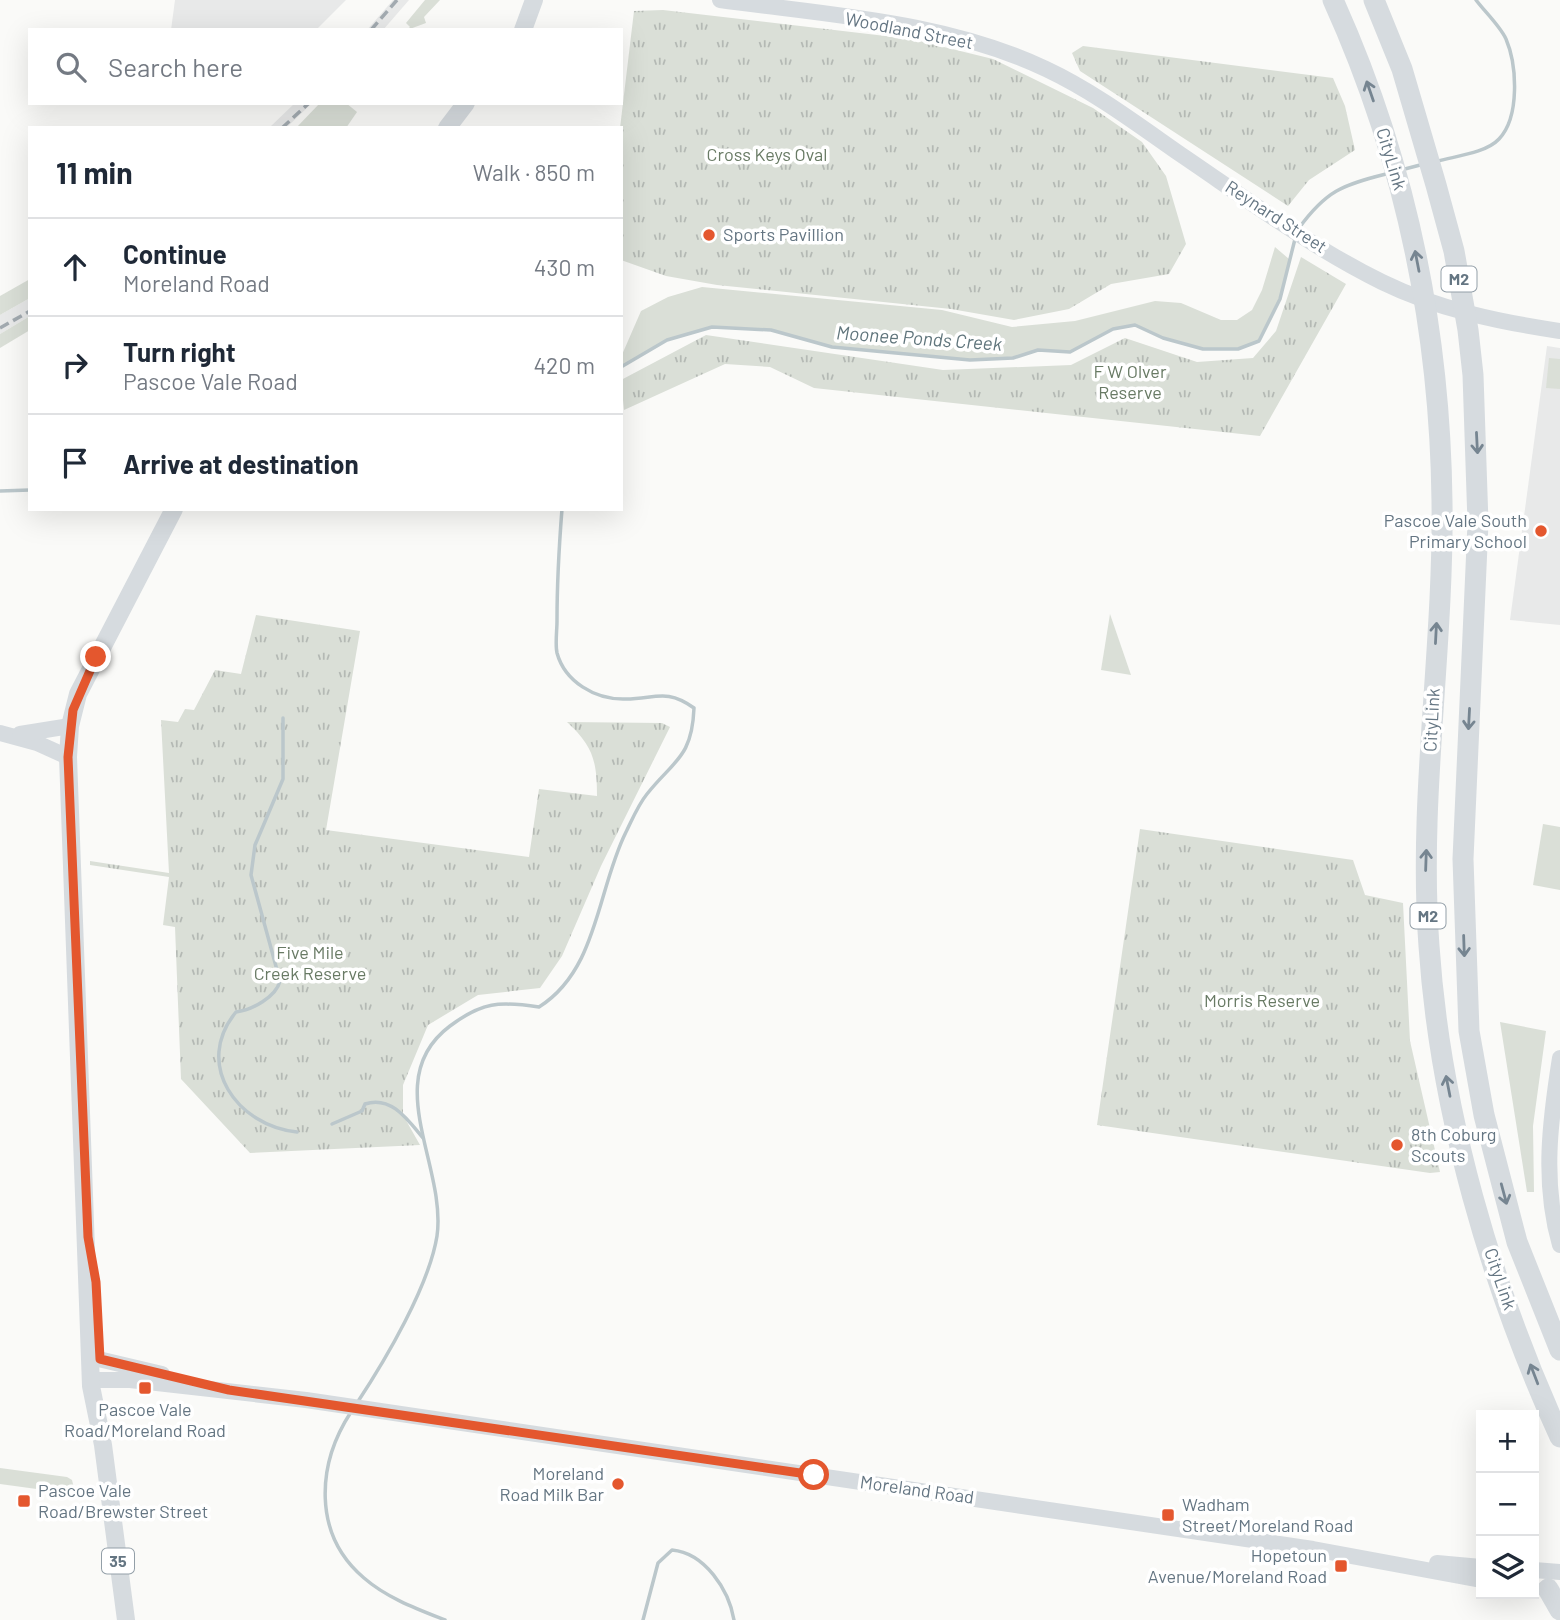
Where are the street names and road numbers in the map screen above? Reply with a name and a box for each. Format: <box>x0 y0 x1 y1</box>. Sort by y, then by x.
street label: Woodland Street <box>843 7 975 53</box>
street label: CityLink <box>1372 125 1412 192</box>
street label: Reynard Street <box>1222 175 1331 257</box>
road number: M2 <box>1442 266 1476 292</box>
street label: CityLink <box>1418 687 1444 752</box>
road number: M2 <box>1410 904 1446 928</box>
street label: CityLink <box>1480 1245 1522 1312</box>
street label: Moreland Road <box>859 1470 976 1508</box>
road number: 35 <box>102 1548 134 1574</box>

